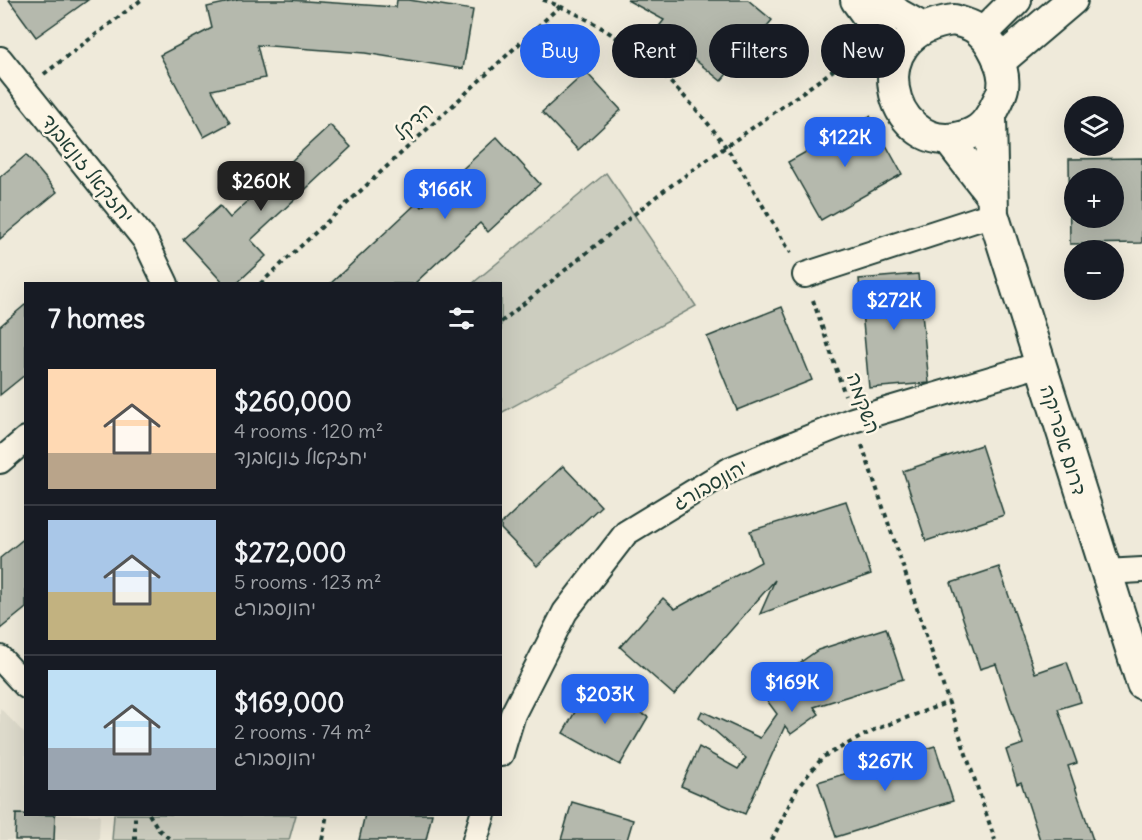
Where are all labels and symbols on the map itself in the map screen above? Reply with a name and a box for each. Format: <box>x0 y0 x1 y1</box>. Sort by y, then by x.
street label: הדקל <box>388 97 438 145</box>
street label: יחזקאל זונאבנד <box>36 108 140 228</box>
pin: $122K <box>803 117 887 168</box>
pin: $260K <box>219 161 303 212</box>
pin: $166K <box>403 169 487 220</box>
pin: $272K <box>852 280 936 331</box>
street label: השקמה <box>842 369 886 437</box>
street label: דרום אפריקה <box>1034 382 1093 499</box>
street label: יהונסבורג <box>668 453 752 515</box>
pin: $169K <box>750 662 834 713</box>
pin: $203K <box>563 674 647 725</box>
pin: $267K <box>843 741 927 792</box>

